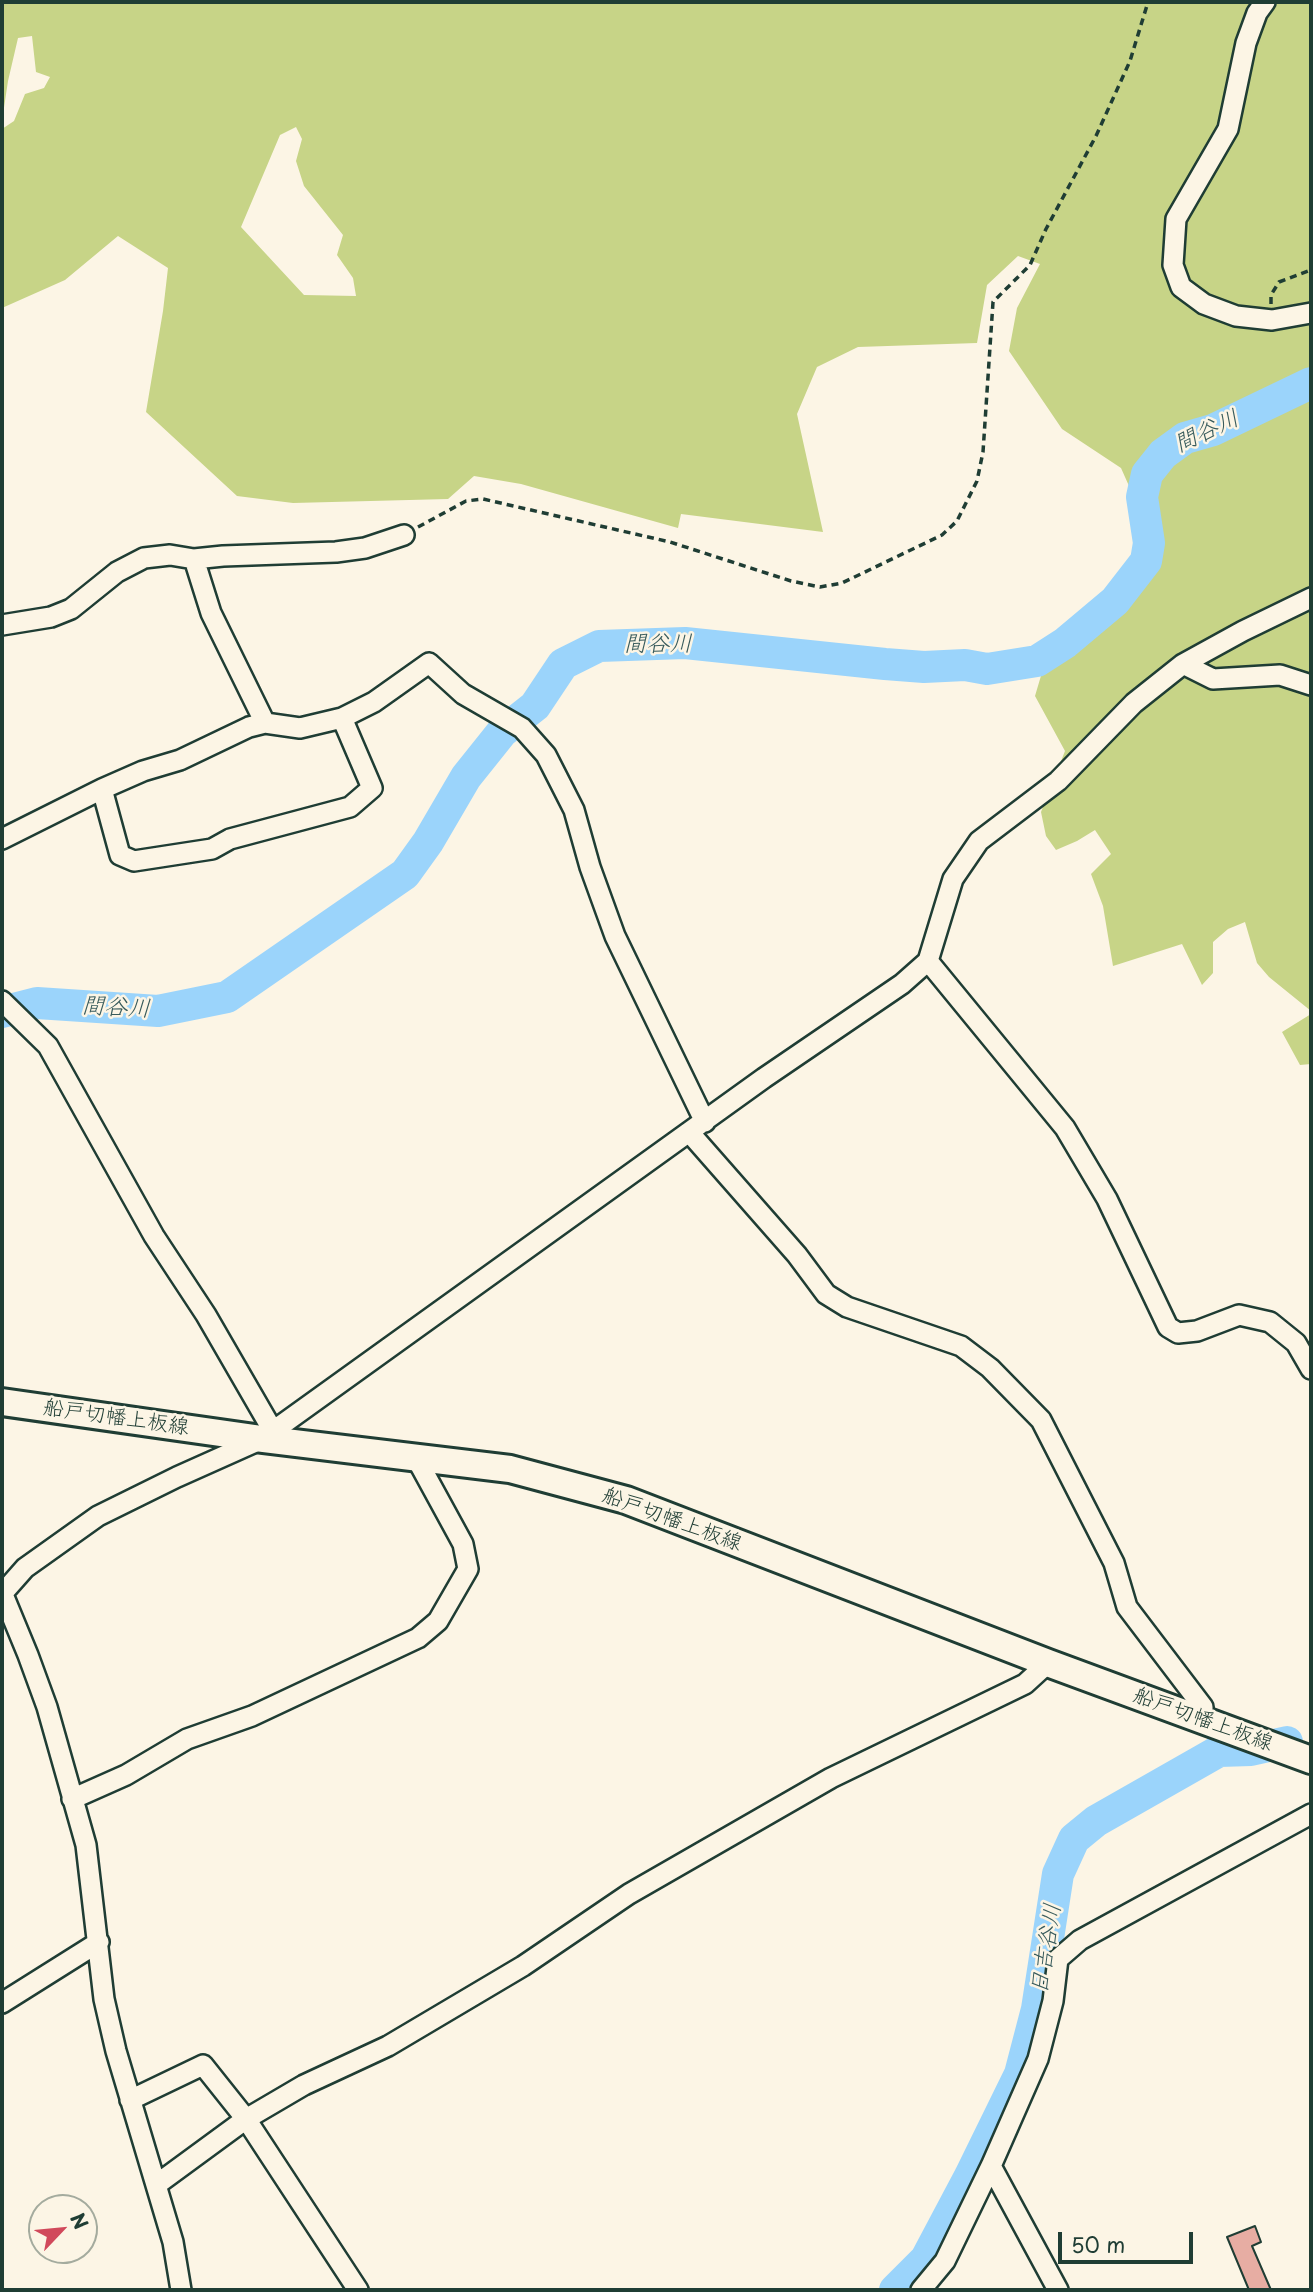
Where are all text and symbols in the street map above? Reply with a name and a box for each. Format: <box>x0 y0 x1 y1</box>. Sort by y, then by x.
water label: 間谷川 <box>1170 405 1244 459</box>
water label: 間谷川 <box>624 631 692 659</box>
water label: 間谷川 <box>81 992 151 1024</box>
street label: 船戸切幡上板線 <box>41 1395 191 1441</box>
street label: 船戸切幡上板線 <box>599 1483 745 1557</box>
street label: 船戸切幡上板線 <box>1130 1683 1276 1757</box>
water label: 日吉谷川 <box>1026 1901 1068 1997</box>
north arrow <box>28 2194 98 2264</box>
text: N <box>64 2208 96 2234</box>
scale bar <box>1061 2218 1196 2262</box>
text: 50 m <box>1071 2228 1125 2260</box>

